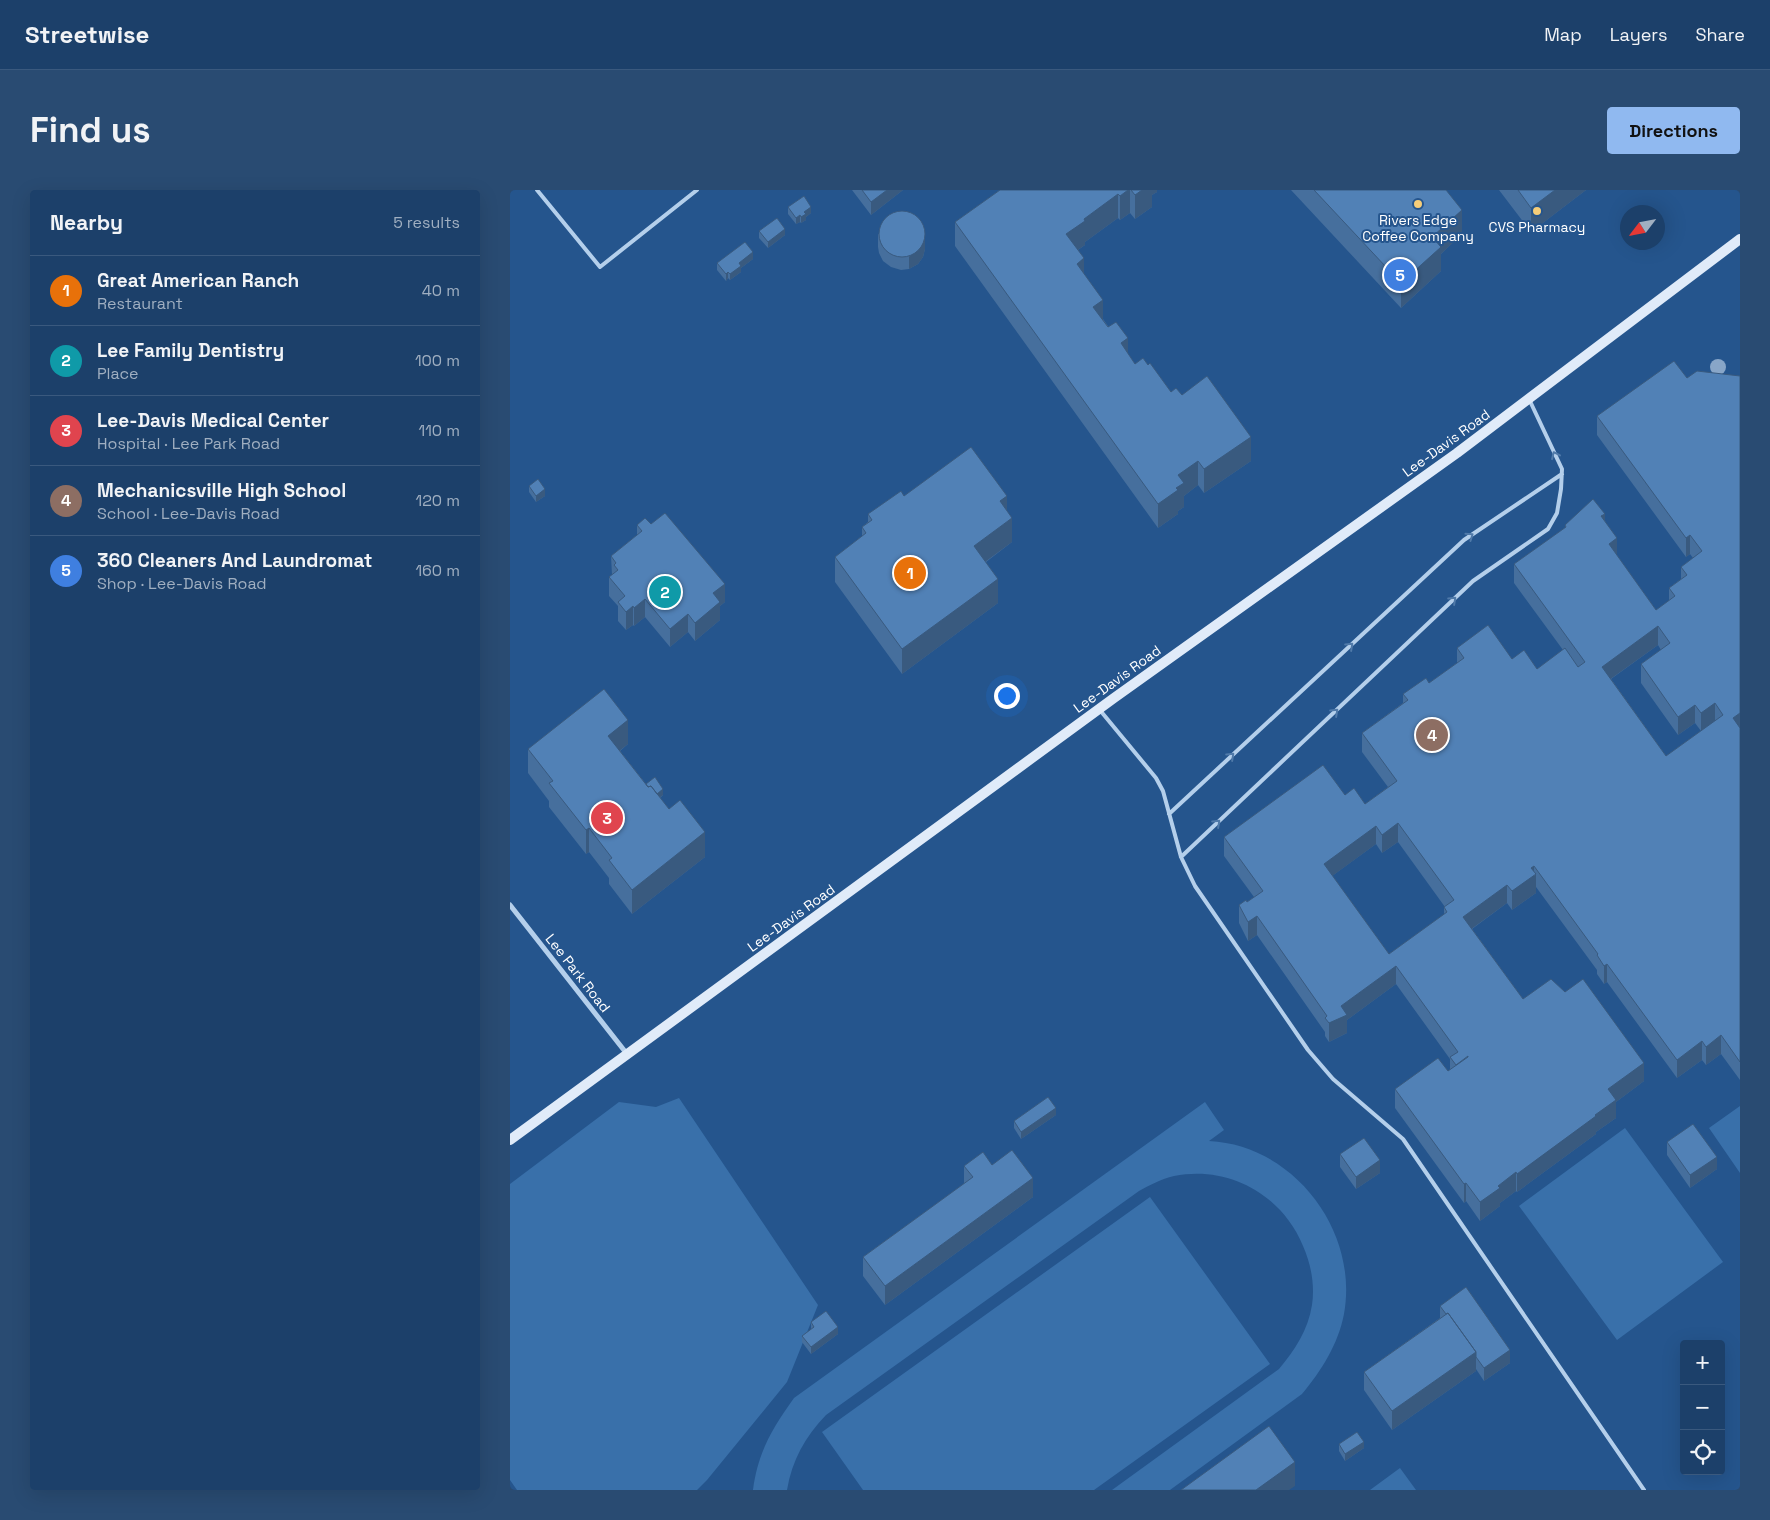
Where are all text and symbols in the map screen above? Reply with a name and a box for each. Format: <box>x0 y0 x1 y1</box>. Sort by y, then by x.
text: Streetwise <box>25 19 149 50</box>
text: Map <box>1544 23 1582 46</box>
text: Layers <box>1610 23 1667 46</box>
text: Share <box>1695 23 1745 46</box>
button: Directions <box>1607 107 1740 154</box>
text: Find us <box>30 108 151 152</box>
marker: Rivers Edge Coffee Company <box>1412 198 1424 210</box>
marker: CVS Pharmacy <box>1531 205 1543 217</box>
north arrow <box>1620 205 1665 250</box>
text: Nearby <box>50 209 123 236</box>
place label: Rivers Edge Coffee Company <box>1362 211 1474 245</box>
text: 5 results <box>393 212 460 233</box>
place label: CVS Pharmacy <box>1489 218 1585 236</box>
pin: 5 <box>1384 256 1416 294</box>
text: Great American Ranch <box>97 268 299 293</box>
text: 1 <box>62 280 70 301</box>
text: 40 m <box>422 280 460 301</box>
text: Restaurant <box>97 293 183 314</box>
text: Lee Family Dentistry <box>97 338 284 363</box>
text: 2 <box>61 350 71 371</box>
text: 100 m <box>415 350 460 371</box>
text: Place <box>97 363 139 384</box>
street label: Lee-Davis Road <box>1399 405 1493 481</box>
text: Lee-Davis Medical Center <box>97 408 329 433</box>
text: 3 <box>61 420 71 441</box>
text: 110 m <box>418 420 460 441</box>
text: Hospital · Lee Park Road <box>97 433 280 454</box>
one-way arrow <box>1551 451 1561 460</box>
text: Mechanicsville High School <box>97 478 346 503</box>
text: 4 <box>61 490 71 511</box>
text: 120 m <box>416 490 460 511</box>
text: School · Lee-Davis Road <box>97 503 280 524</box>
one-way arrow <box>1464 533 1474 542</box>
text: 360 Cleaners And Laundromat <box>97 548 372 573</box>
pin: 1 <box>894 554 926 592</box>
text: 5 <box>61 560 71 581</box>
text: 160 m <box>415 560 460 581</box>
text: Shop · Lee-Davis Road <box>97 573 267 594</box>
pin: 2 <box>649 573 681 611</box>
one-way arrow <box>1447 597 1456 606</box>
street label: Lee-Davis Road <box>1070 641 1164 717</box>
one-way arrow <box>1344 643 1353 652</box>
your location <box>994 683 1020 709</box>
one-way arrow <box>1329 709 1338 718</box>
pin: 4 <box>1416 716 1448 754</box>
one-way arrow <box>1225 753 1234 762</box>
pin: 3 <box>591 799 623 837</box>
one-way arrow <box>1211 820 1220 829</box>
street label: Lee-Davis Road <box>744 880 838 956</box>
street label: Lee Park Road <box>542 930 614 1016</box>
map controls <box>1680 1340 1725 1475</box>
button: + <box>1680 1340 1725 1385</box>
button: − <box>1680 1385 1725 1430</box>
button: locate <box>1680 1430 1725 1475</box>

